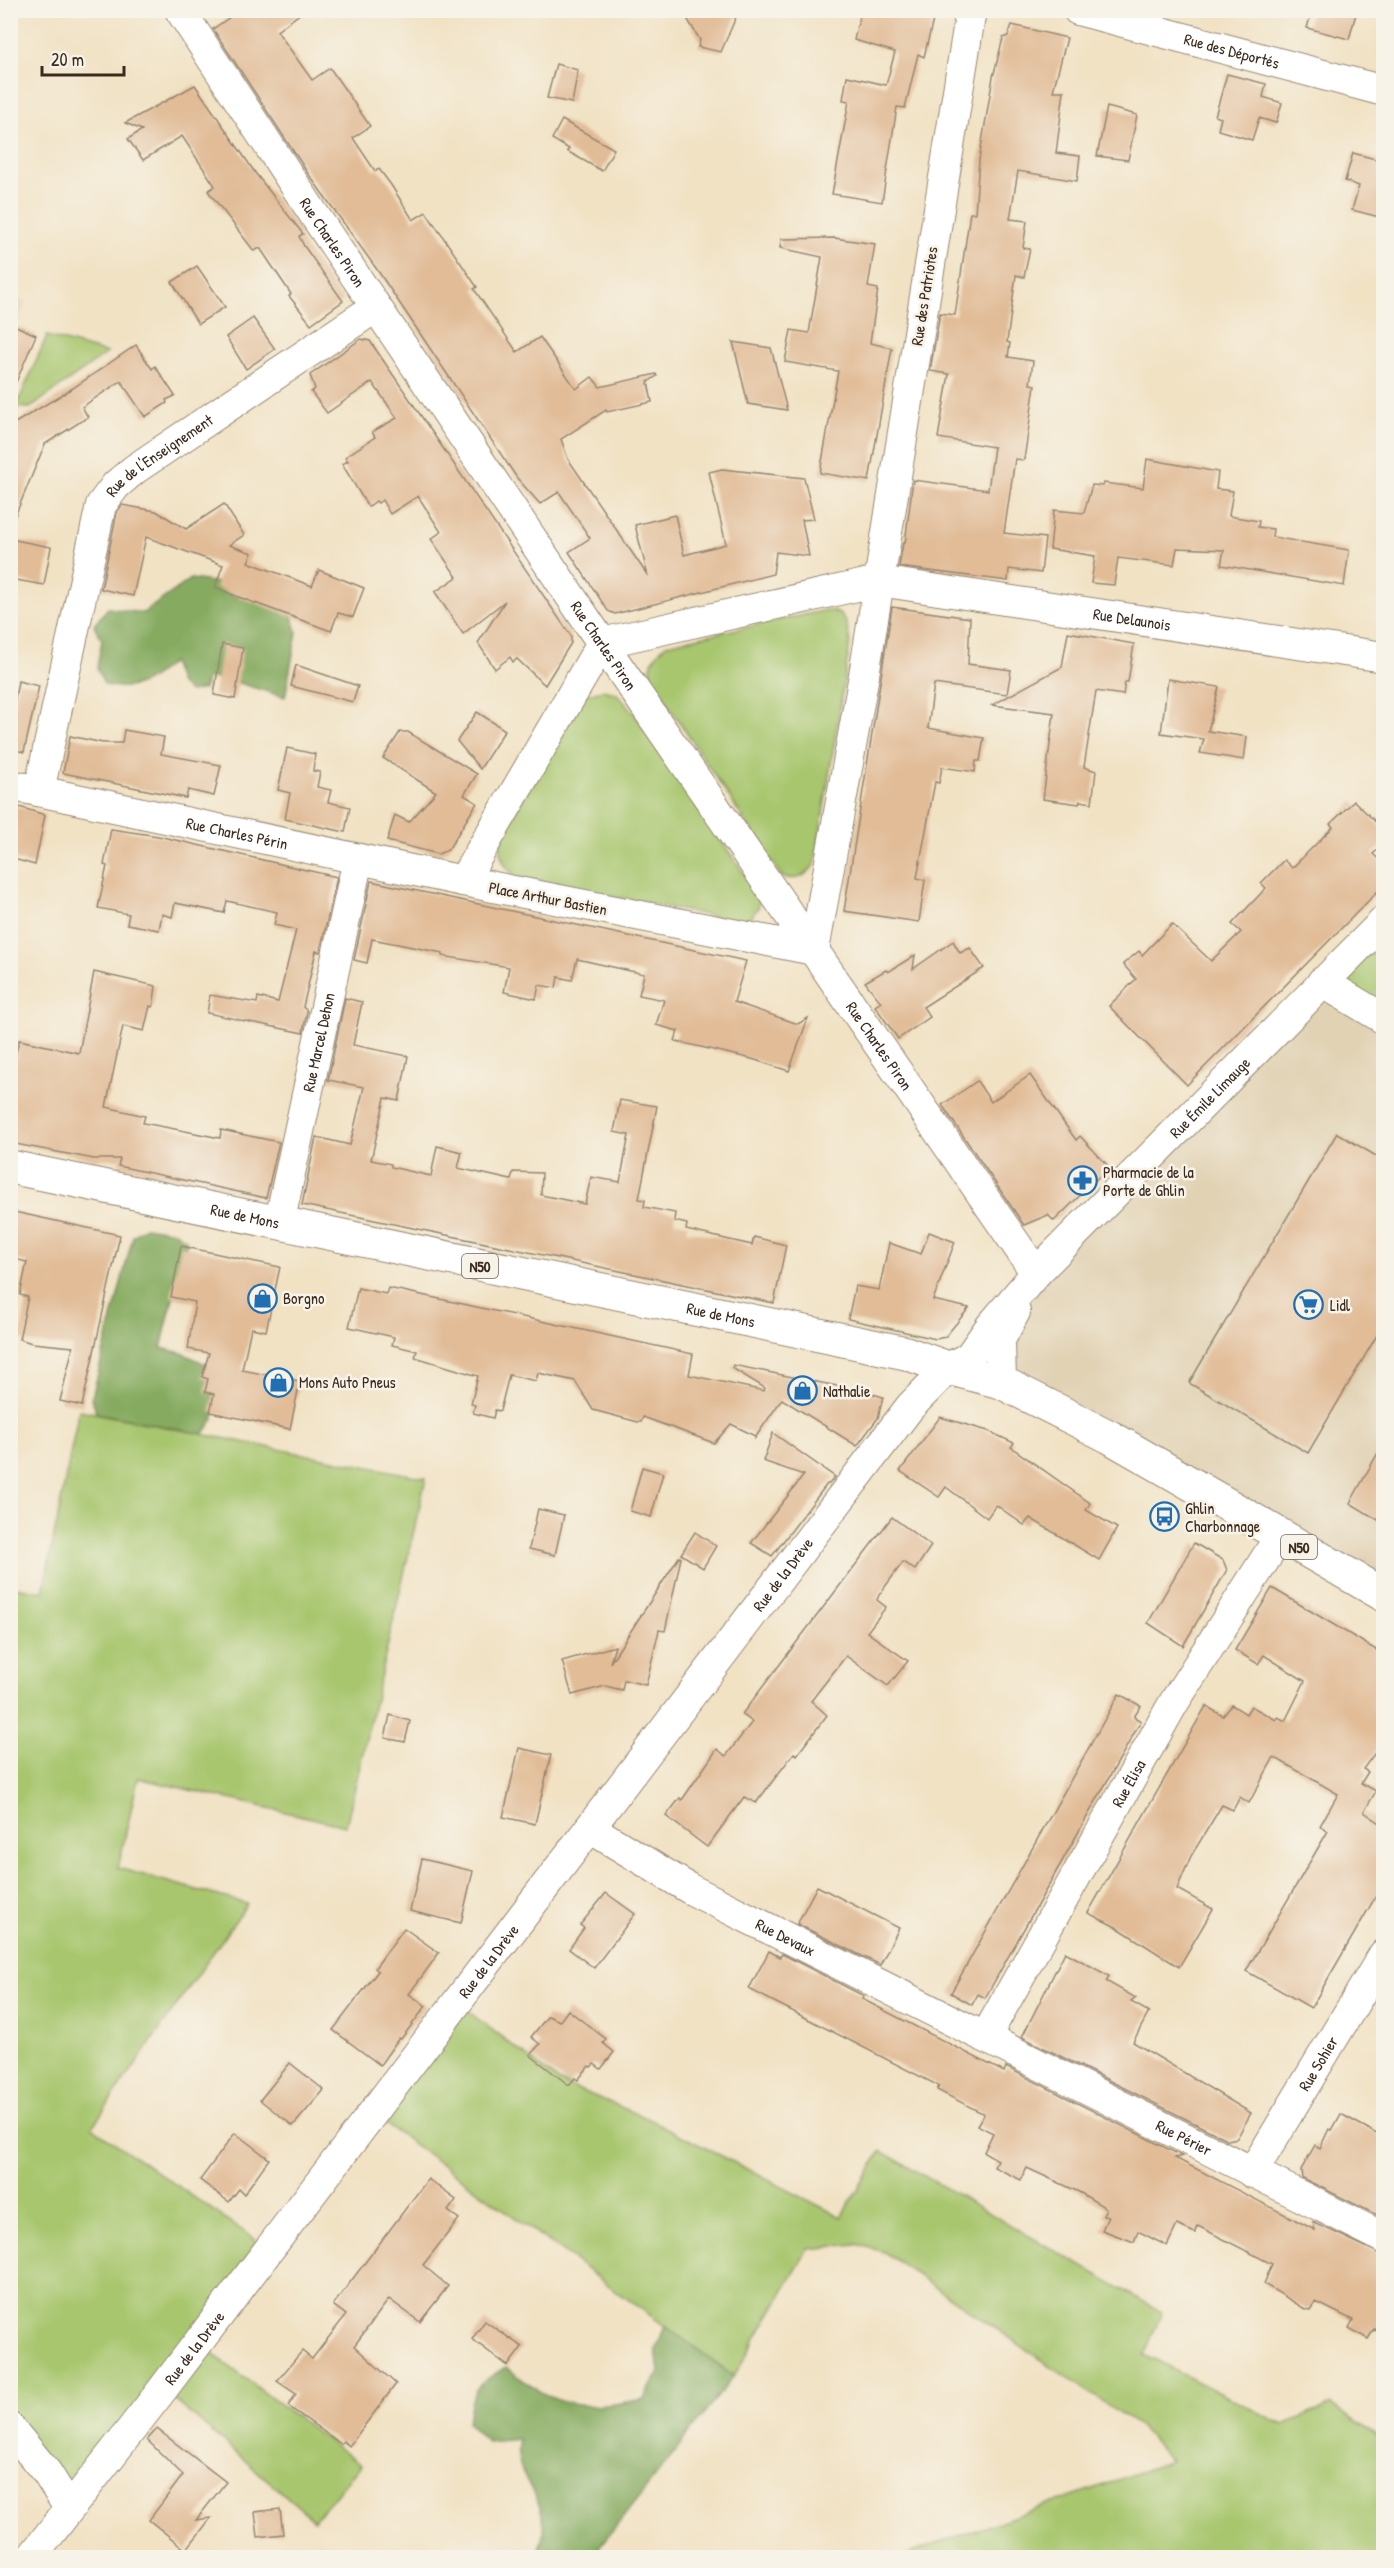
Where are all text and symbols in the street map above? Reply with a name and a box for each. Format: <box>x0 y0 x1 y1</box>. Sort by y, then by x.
street label: Rue des Déportés <box>1182 28 1282 74</box>
scale bar <box>42 39 124 77</box>
text: 20 m <box>51 47 84 72</box>
street label: Rue Charles Piron <box>295 193 371 291</box>
street label: Rue des Patriotes <box>905 245 943 347</box>
street label: Rue de l'Enseignement <box>100 409 218 501</box>
street label: Rue Charles Piron <box>566 597 642 694</box>
street label: Rue Delaunois <box>1092 602 1172 636</box>
street label: Rue Charles Périn <box>184 812 290 855</box>
street label: Place Arthur Bastien <box>487 876 609 920</box>
street label: Rue Marcel Dehon <box>297 991 340 1094</box>
street label: Rue Charles Piron <box>841 997 918 1095</box>
street label: Rue Émile Limauge <box>1164 1051 1255 1143</box>
place label: Pharmacie de la Porte de Ghlin <box>1103 1161 1194 1201</box>
pharmacy icon: Pharmacie de la Porte de Ghlin <box>1066 1165 1098 1197</box>
street label: Rue de Mons <box>209 1198 281 1234</box>
road number: N50 <box>462 1254 498 1278</box>
shop icon: Borgno <box>246 1282 278 1314</box>
place label: Borgno <box>283 1287 325 1309</box>
supermarket icon: Lidl <box>1293 1289 1325 1321</box>
place label: Lidl <box>1330 1294 1351 1316</box>
street label: Rue de Mons <box>685 1297 757 1332</box>
shop icon: Mons Auto Pneus <box>262 1366 294 1398</box>
place label: Mons Auto Pneus <box>299 1371 396 1393</box>
shop icon: Nathalie <box>786 1375 818 1407</box>
place label: Nathalie <box>823 1380 871 1402</box>
place label: Ghlin Charbonnage <box>1185 1497 1261 1537</box>
bus stop icon: Ghlin Charbonnage <box>1148 1501 1180 1533</box>
street label: Rue de la Drève <box>748 1532 818 1616</box>
road number: N50 <box>1281 1535 1317 1559</box>
street label: Rue Élisa <box>1106 1756 1150 1811</box>
street label: Rue Devaux <box>752 1913 819 1961</box>
street label: Rue de la Drève <box>453 1919 524 2002</box>
street label: Rue Sohier <box>1293 2032 1343 2095</box>
street label: Rue Périer <box>1152 2114 1216 2161</box>
street label: Rue de la Drève <box>159 2306 230 2389</box>

